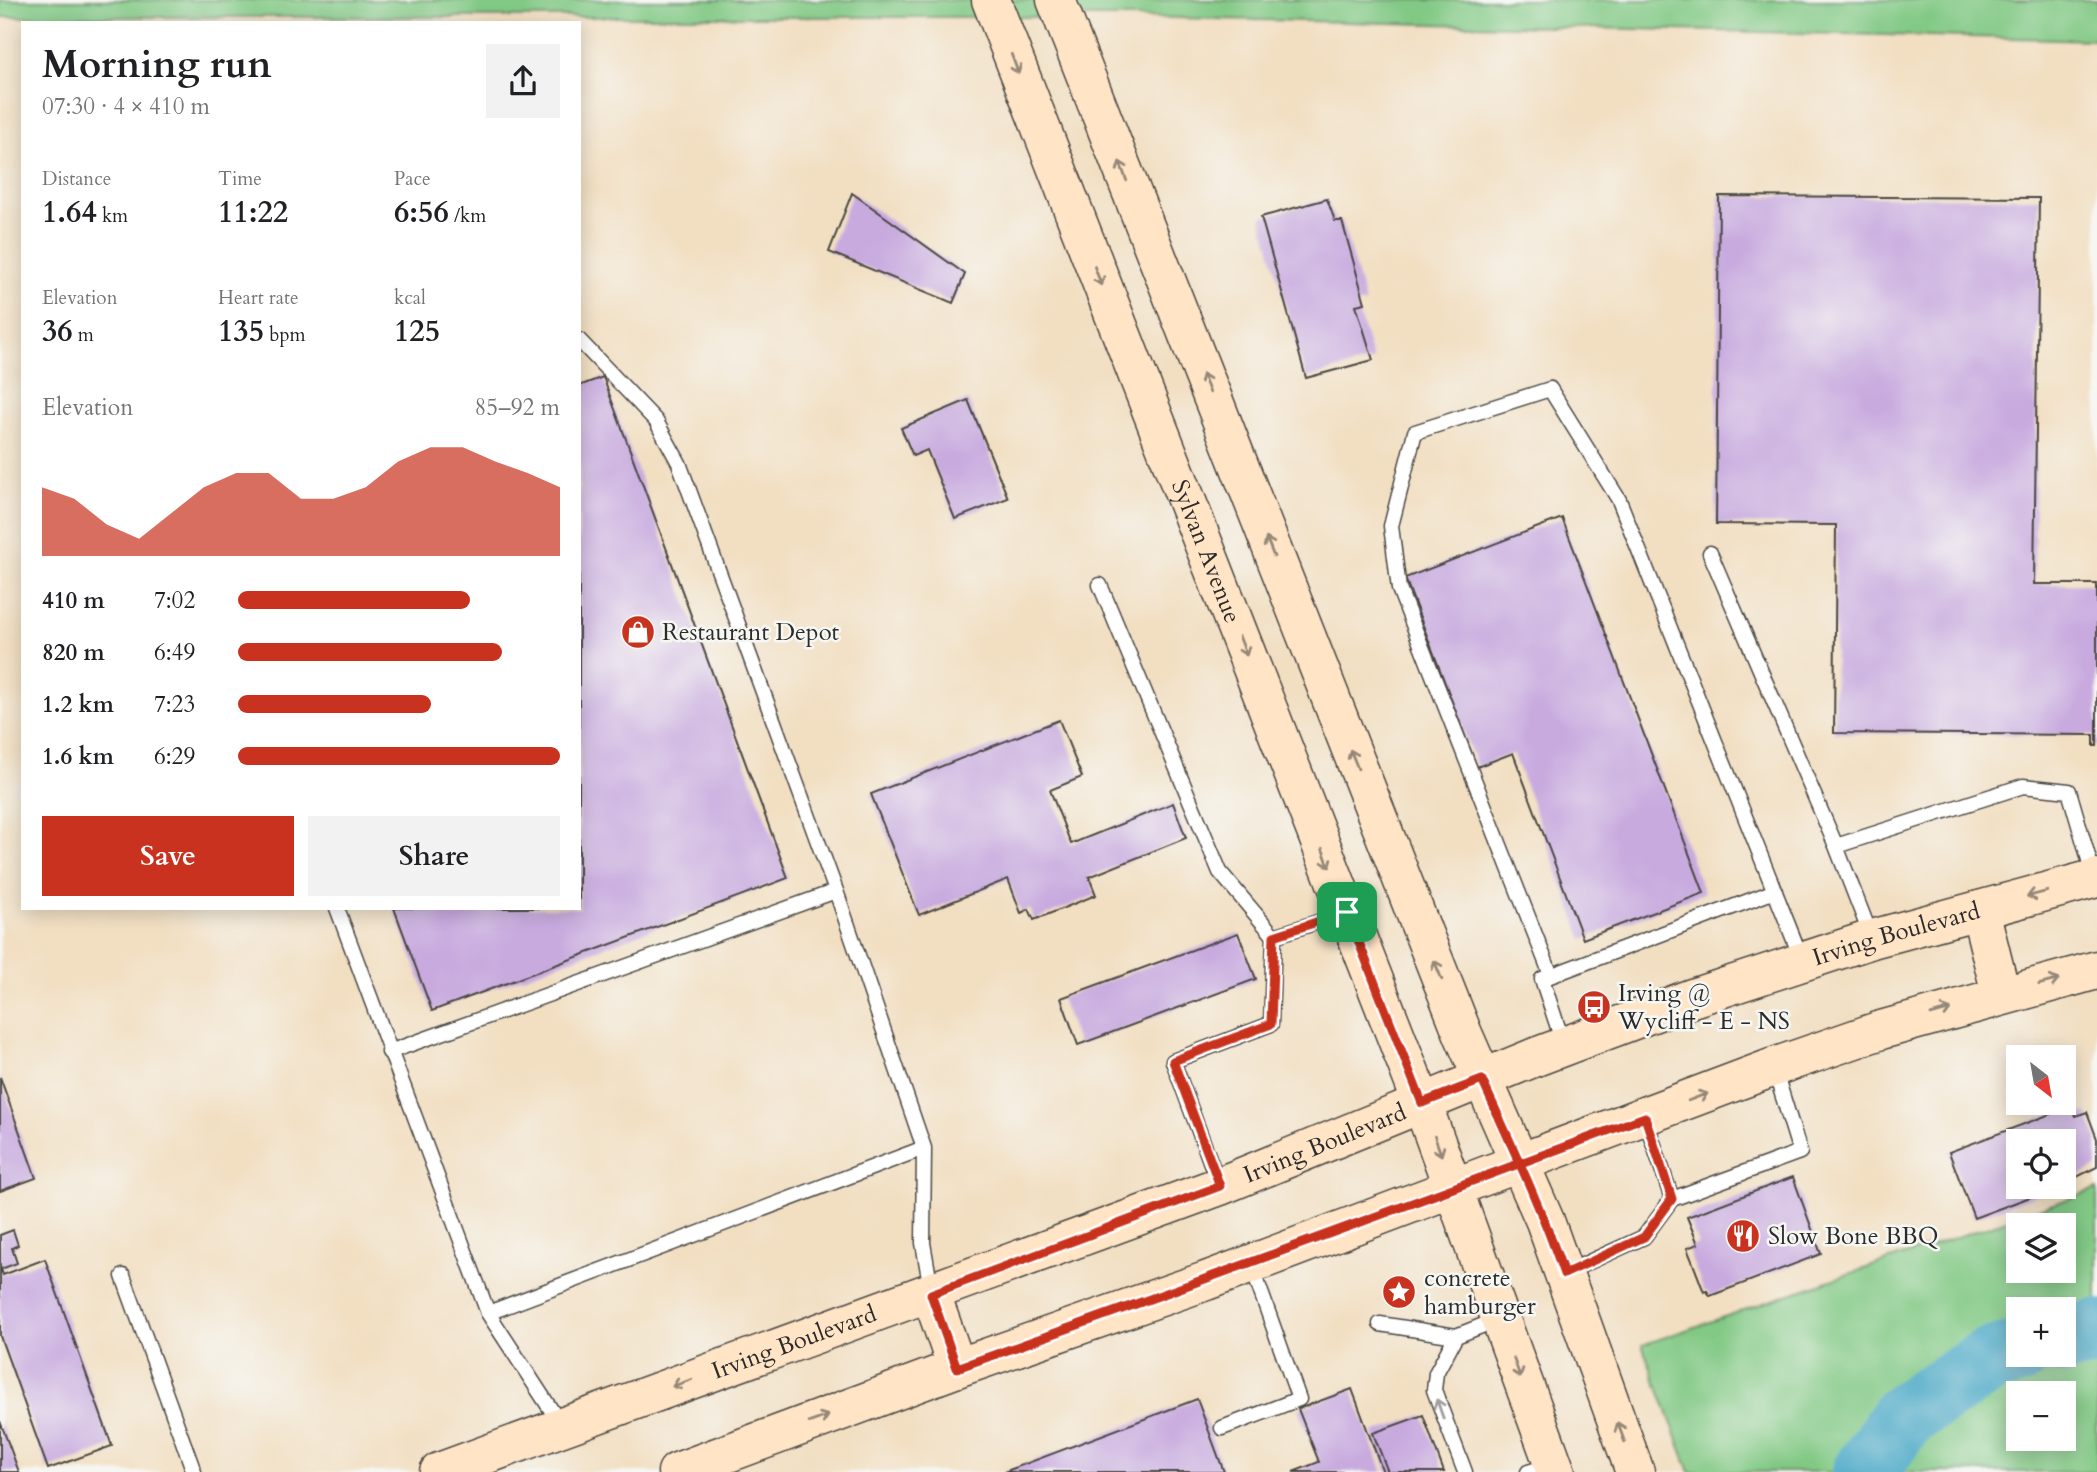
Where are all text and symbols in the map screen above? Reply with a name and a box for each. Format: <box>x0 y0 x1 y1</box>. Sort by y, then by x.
text: Morning run <box>42 39 272 91</box>
button: share <box>486 44 560 118</box>
one-way arrow <box>1010 52 1023 74</box>
text: 07:30 · 4 × 410 m <box>42 91 210 122</box>
one-way arrow <box>1115 161 1128 183</box>
text: Distance <box>42 166 111 192</box>
text: Time <box>218 166 262 192</box>
text: Pace <box>394 166 431 192</box>
text: 1.64 <box>42 192 97 233</box>
text: 11:22 <box>218 192 288 233</box>
text: 6:56 <box>394 192 449 233</box>
text: km <box>97 203 128 229</box>
text: /km <box>449 203 486 229</box>
one-way arrow <box>1093 264 1106 286</box>
text: Elevation <box>42 285 117 311</box>
text: Heart rate <box>218 285 299 311</box>
text: kcal <box>394 285 426 311</box>
text: 36 <box>42 311 73 352</box>
text: 135 <box>218 311 264 352</box>
text: 125 <box>394 311 440 352</box>
text: m <box>73 322 94 348</box>
text: bpm <box>264 322 306 348</box>
one-way arrow <box>1198 373 1211 395</box>
text: Elevation <box>42 392 133 423</box>
text: 85–92 m <box>475 392 560 423</box>
street label: Sylvan Avenue <box>1163 475 1249 628</box>
one-way arrow <box>1263 537 1276 559</box>
text: 410 m <box>42 585 105 616</box>
text: 7:02 <box>154 585 195 616</box>
shop icon: Restaurant Depot <box>619 613 657 651</box>
place label: Restaurant Depot <box>662 616 840 649</box>
one-way arrow <box>1238 635 1251 657</box>
text: 820 m <box>42 637 105 668</box>
text: 6:49 <box>154 637 195 668</box>
text: 1.2 km <box>42 689 114 720</box>
text: 7:23 <box>154 689 195 720</box>
text: 1.6 km <box>42 741 114 772</box>
text: 6:29 <box>154 741 195 772</box>
one-way arrow <box>1346 748 1359 770</box>
button: Save <box>42 816 294 896</box>
button: Share <box>308 816 560 896</box>
one-way arrow <box>1321 847 1334 869</box>
pin <box>1317 882 1377 942</box>
one-way arrow <box>2026 888 2049 901</box>
icon: arrive <box>1328 893 1366 931</box>
street label: Irving Boulevard <box>1808 894 1984 974</box>
one-way arrow <box>1430 960 1443 982</box>
one-way arrow <box>2037 975 2060 988</box>
place label: Irving @ Wycliff - E - NS <box>1617 977 1790 1038</box>
bus stop icon: Irving @ Wycliff - E - NS <box>1575 988 1613 1026</box>
one-way arrow <box>1929 1005 1952 1018</box>
north arrow <box>2006 1045 2076 1115</box>
map controls <box>2006 1045 2076 1451</box>
one-way arrow <box>1687 1089 1709 1102</box>
street label: Irving Boulevard <box>1239 1095 1412 1192</box>
button: locate <box>2006 1129 2076 1199</box>
one-way arrow <box>1433 1134 1445 1156</box>
button: layers <box>2006 1213 2076 1283</box>
restaurant icon: Slow Bone BBQ <box>1724 1217 1762 1255</box>
place label: Slow Bone BBQ <box>1768 1220 1938 1253</box>
place label: concrete hamburger <box>1424 1262 1536 1323</box>
place icon: concrete hamburger <box>1380 1273 1418 1311</box>
street label: Irving Boulevard <box>707 1297 881 1388</box>
button: + <box>2006 1297 2076 1367</box>
one-way arrow <box>1512 1356 1524 1378</box>
one-way arrow <box>672 1378 694 1390</box>
button: − <box>2006 1381 2076 1451</box>
one-way arrow <box>1433 1398 1445 1420</box>
one-way arrow <box>808 1412 830 1424</box>
one-way arrow <box>1614 1422 1626 1444</box>

